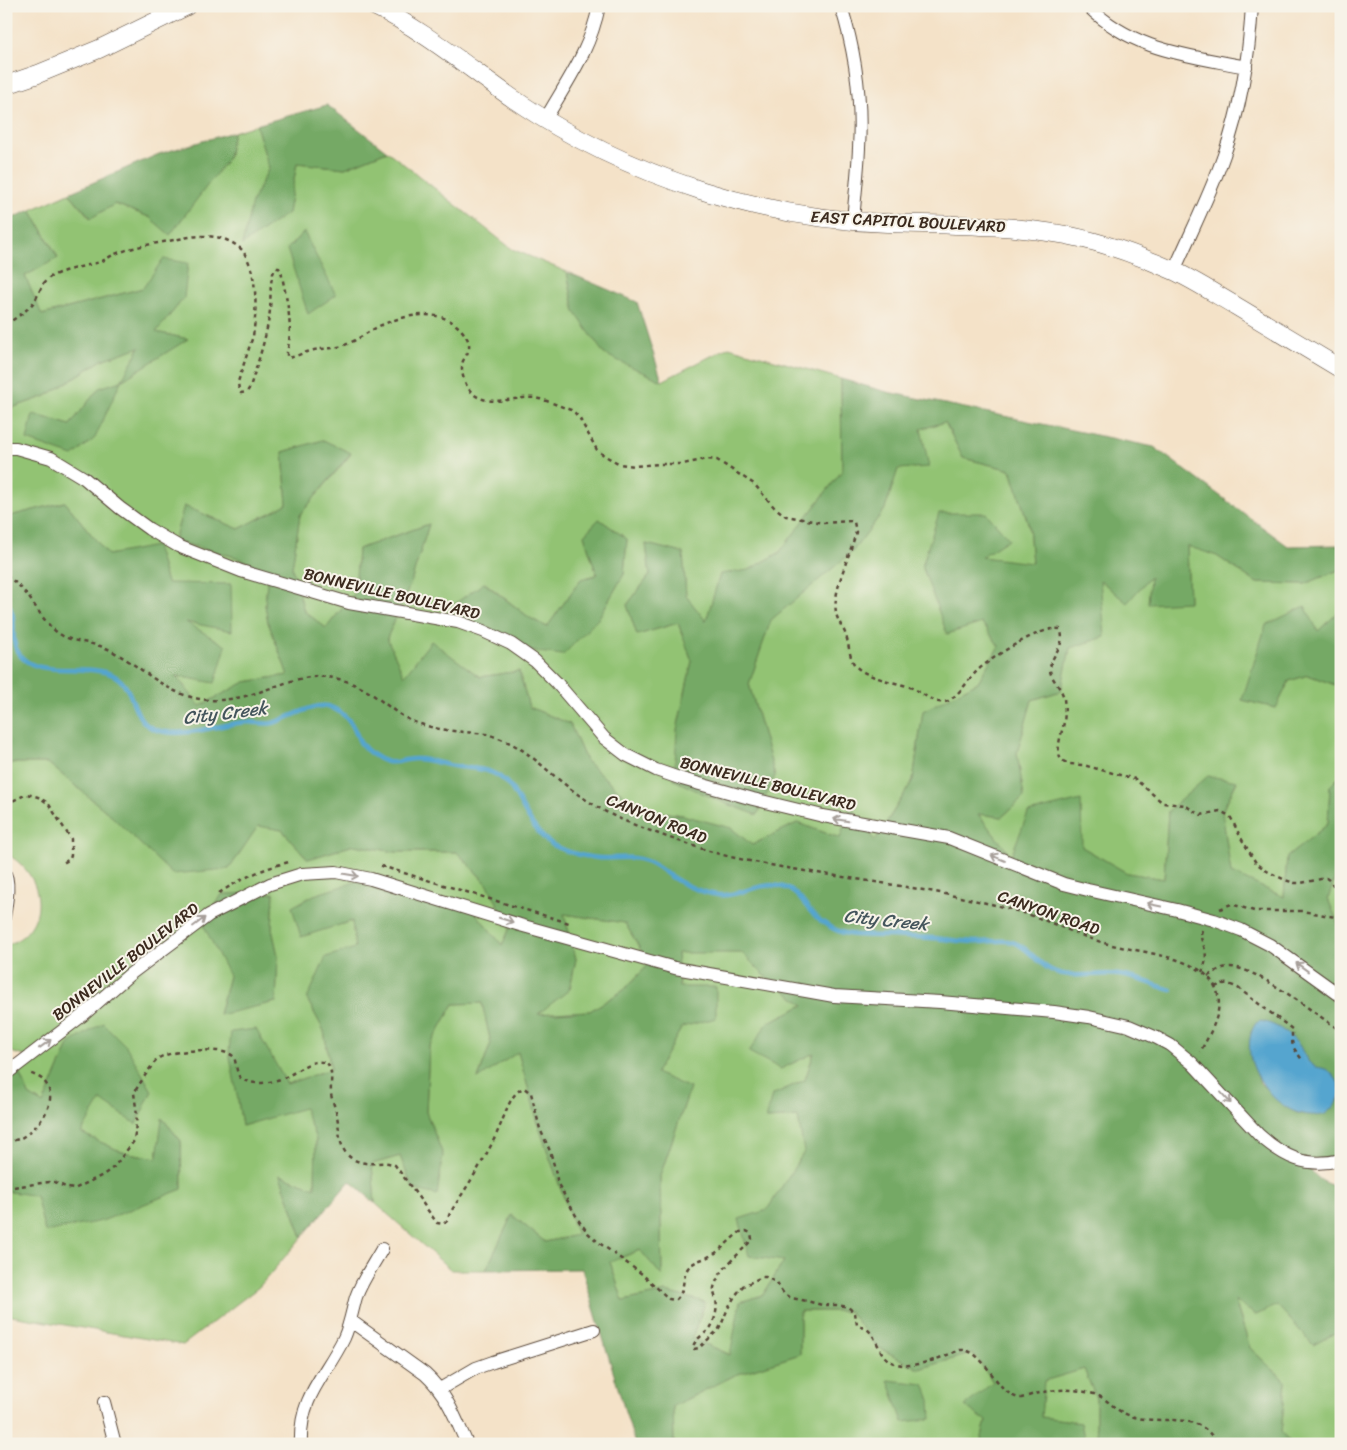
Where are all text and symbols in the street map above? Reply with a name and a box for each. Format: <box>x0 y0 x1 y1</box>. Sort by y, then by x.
street label: EAST CAPITOL BOULEVARD <box>810 202 1006 241</box>
street label: BONNEVILLE BOULEVARD <box>301 559 483 628</box>
water label: City Creek <box>181 692 271 734</box>
street label: BONNEVILLE BOULEVARD <box>677 748 859 819</box>
street label: CANYON ROAD <box>602 785 712 852</box>
one-way arrow <box>834 814 850 824</box>
one-way arrow <box>991 852 1006 861</box>
one-way arrow <box>342 871 358 881</box>
street label: CANYON ROAD <box>994 881 1104 944</box>
street label: BONNEVILLE BOULEVARD <box>45 894 206 1028</box>
water label: City Creek <box>842 900 932 941</box>
one-way arrow <box>1146 900 1162 909</box>
one-way arrow <box>192 916 205 927</box>
one-way arrow <box>498 916 514 926</box>
one-way arrow <box>1295 962 1309 973</box>
one-way arrow <box>38 1039 52 1049</box>
one-way arrow <box>1220 1092 1232 1105</box>

